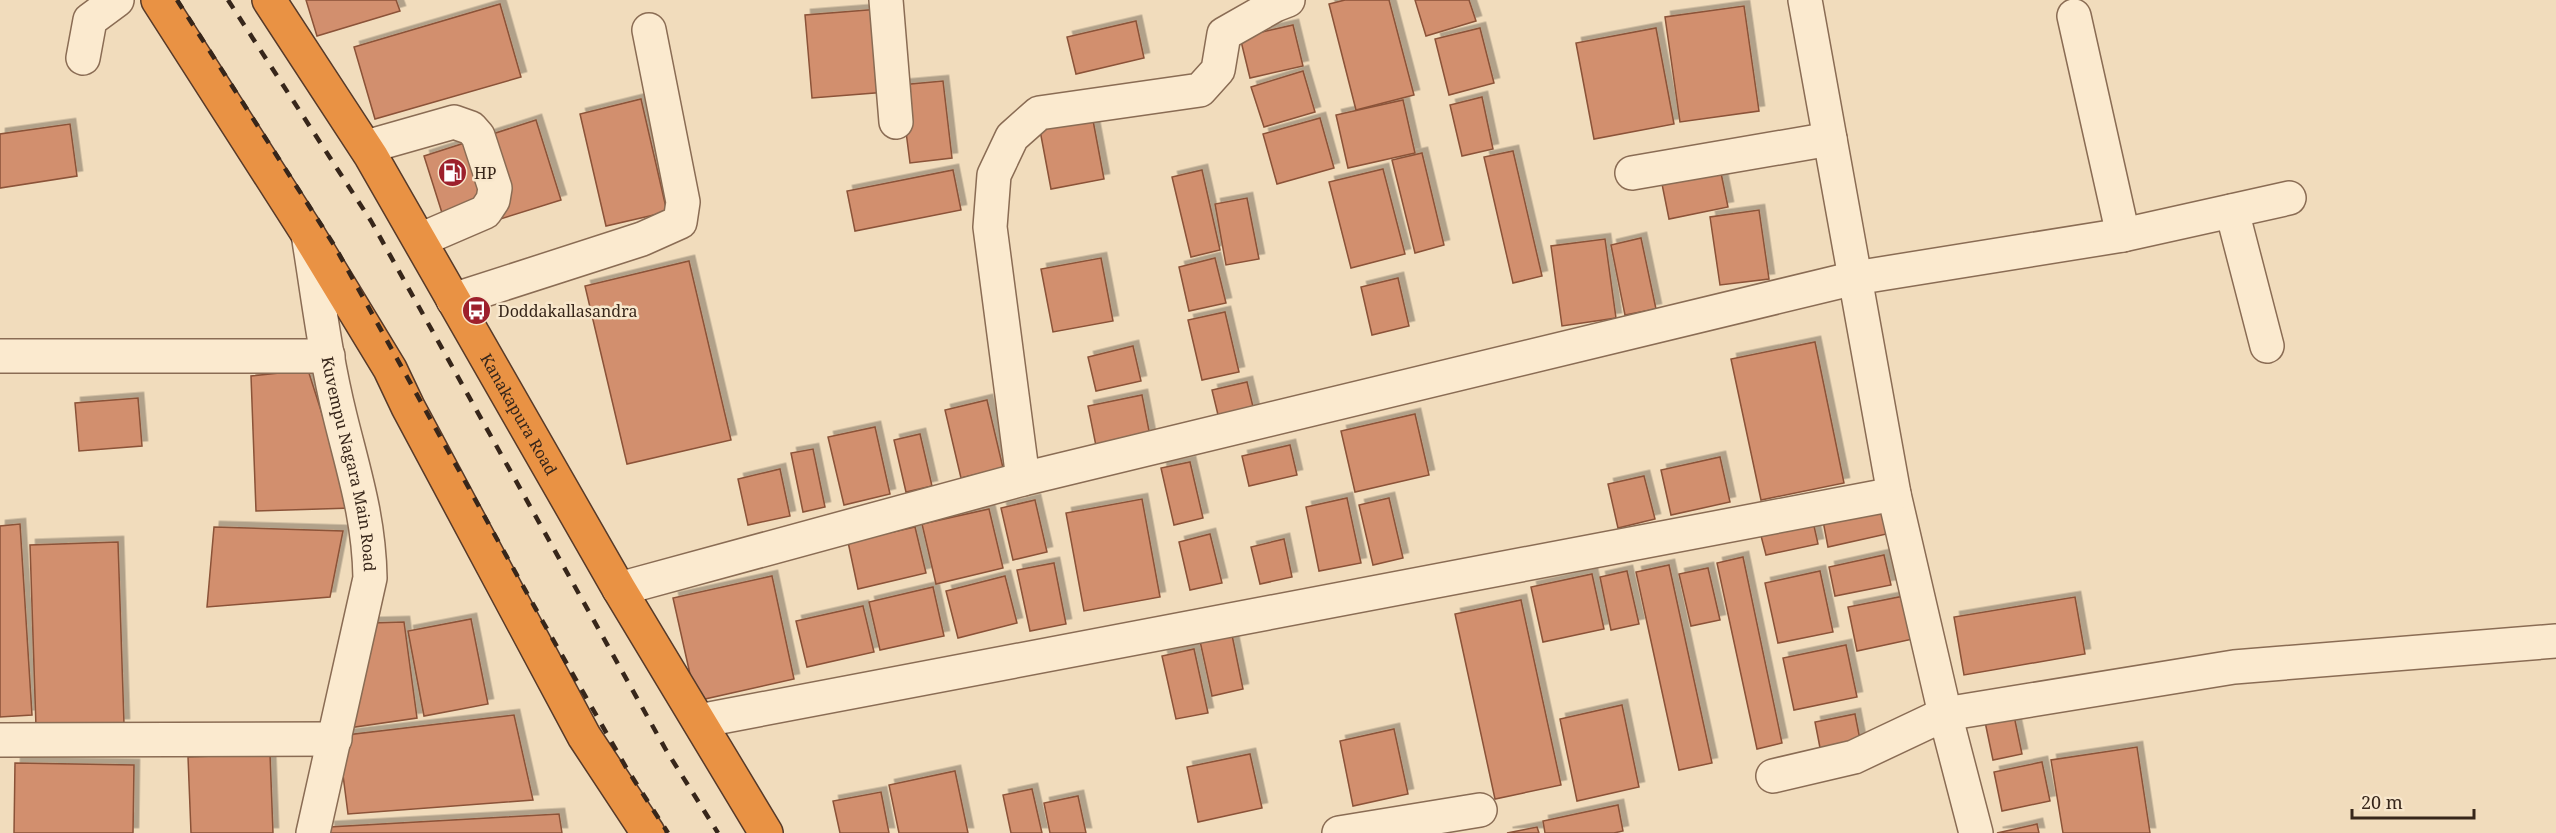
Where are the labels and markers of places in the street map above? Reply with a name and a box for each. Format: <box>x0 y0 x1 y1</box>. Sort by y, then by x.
fuel station icon: HP <box>437 157 469 189</box>
place label: HP <box>474 162 497 184</box>
bus stop icon: Doddakallasandra <box>461 295 493 327</box>
place label: Doddakallasandra <box>498 300 637 322</box>

